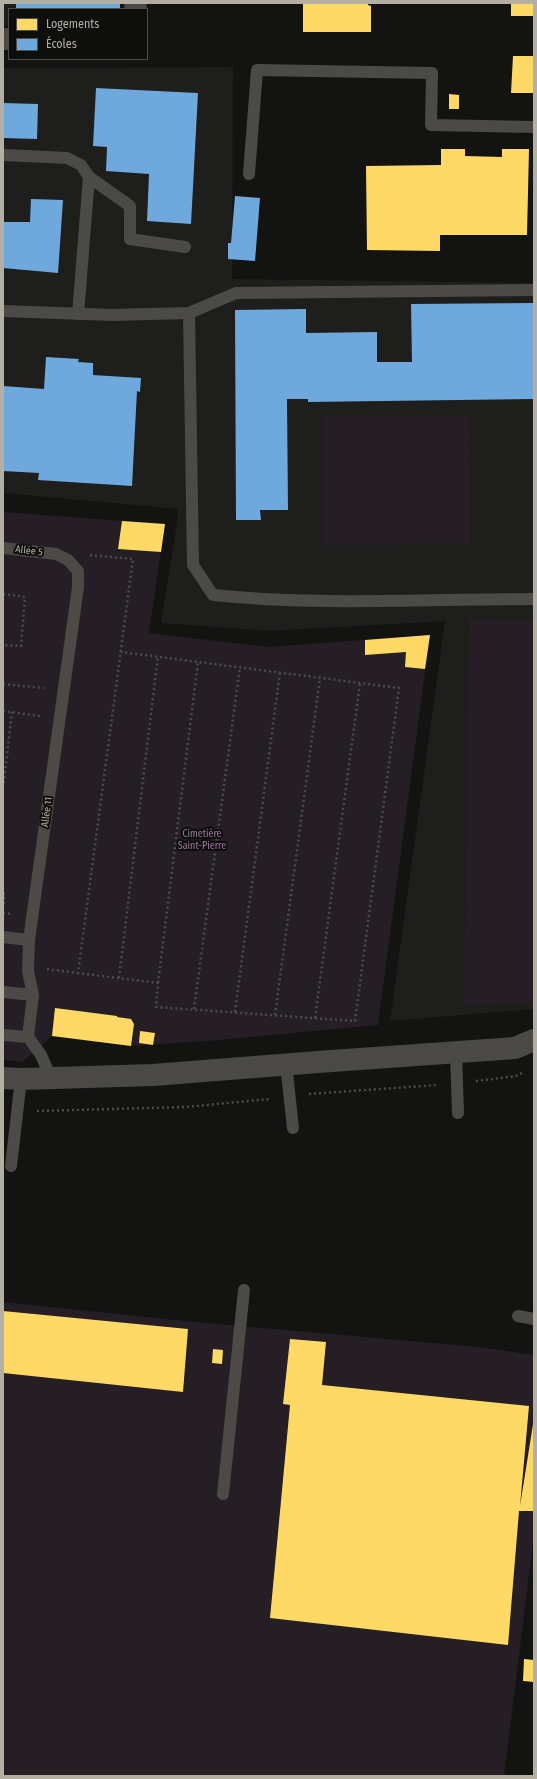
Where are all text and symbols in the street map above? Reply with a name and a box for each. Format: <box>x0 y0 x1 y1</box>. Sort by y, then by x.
legend <box>8 8 148 60</box>
text: Logements <box>46 17 99 31</box>
text: Écoles <box>46 37 77 51</box>
street label: Allée 5 <box>15 543 43 559</box>
street label: Allée 11 <box>39 796 55 828</box>
park label: Cimetière Saint-Pierre <box>178 828 226 852</box>

